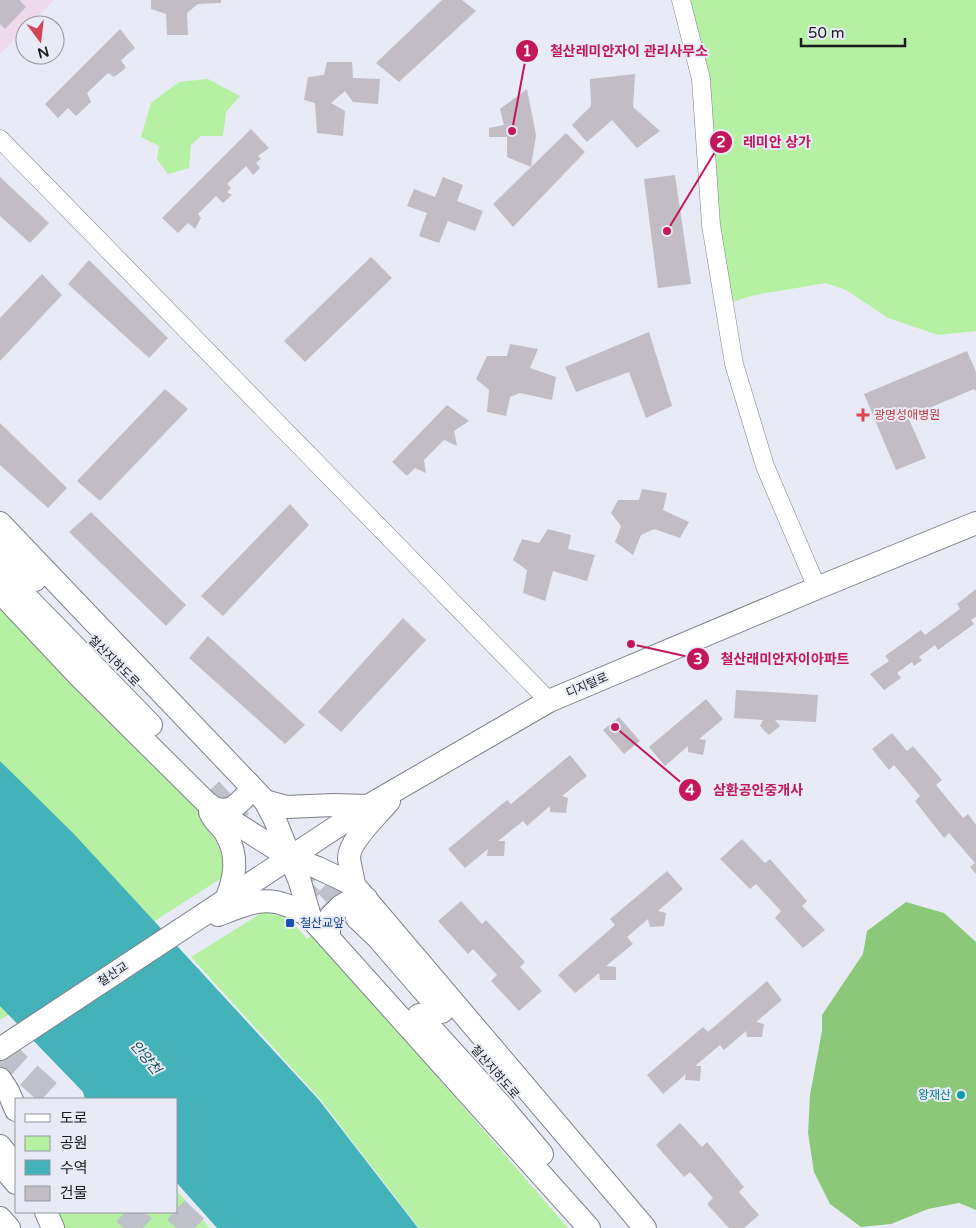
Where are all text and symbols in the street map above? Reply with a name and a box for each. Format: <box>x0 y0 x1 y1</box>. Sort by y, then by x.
north arrow <box>15 15 65 65</box>
scale bar <box>801 15 905 47</box>
text: 50 m <box>808 24 845 42</box>
callout: 철산레미안자이 관리사무소 <box>515 36 718 65</box>
text: N <box>36 42 51 62</box>
text: 1 <box>522 42 532 60</box>
text: 철산레미안자이 관리사무소 <box>550 43 708 60</box>
callout: 레미안 상가 <box>708 127 821 156</box>
text: 2 <box>716 133 726 151</box>
text: 레미안 상가 <box>743 134 811 151</box>
marker: 광명성애병원 <box>856 408 870 422</box>
place label: 광명성애병원 <box>874 408 940 422</box>
street label: 철산지하도로 <box>86 633 142 689</box>
callout: 철산래미안자이아파트 <box>685 645 859 674</box>
text: 3 <box>693 650 703 668</box>
text: 철산래미안자이아파트 <box>721 651 850 668</box>
street label: 디지털로 <box>564 670 610 700</box>
callout: 삼환공인중개사 <box>678 775 813 804</box>
text: 4 <box>685 781 695 799</box>
text: 삼환공인중개사 <box>713 782 803 799</box>
place label: 철산교앞 <box>300 916 344 930</box>
marker: 철산교앞 <box>284 917 296 929</box>
street label: 철산교 <box>95 959 131 989</box>
water label: 안양천 <box>127 1037 165 1078</box>
street label: 철산지하도로 <box>468 1042 522 1102</box>
place label: 왕재산 <box>918 1088 951 1102</box>
marker: 왕재산 <box>955 1089 967 1101</box>
legend <box>15 1098 178 1213</box>
text: 도로 <box>60 1109 88 1127</box>
text: 공원 <box>60 1134 88 1152</box>
text: 수역 <box>60 1159 88 1177</box>
text: 건물 <box>60 1184 88 1202</box>

